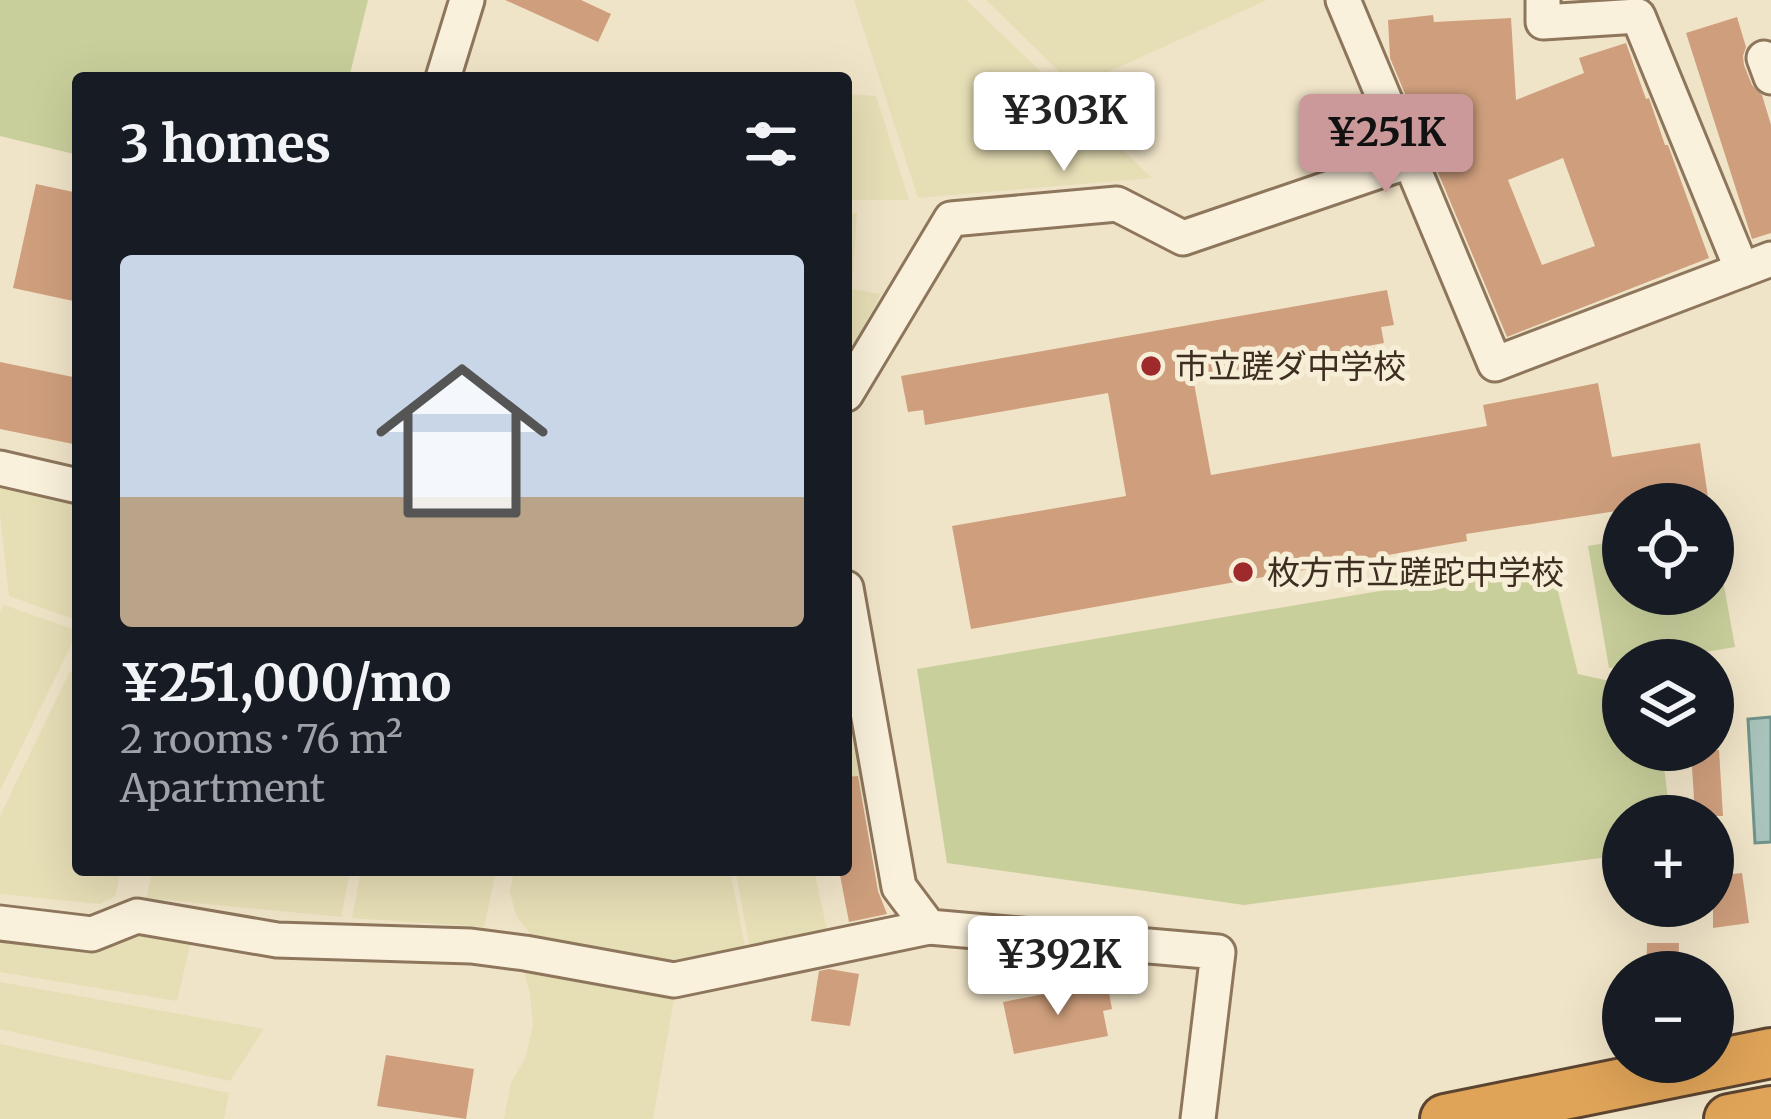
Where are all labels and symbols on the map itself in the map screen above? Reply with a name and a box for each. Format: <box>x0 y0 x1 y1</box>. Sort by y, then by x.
pin: ¥303K <box>980 72 1148 174</box>
pin: ¥251K <box>1302 94 1470 196</box>
place label: 市立蹉ダ中学校 <box>1175 346 1406 387</box>
marker: 市立蹉ダ中学校 <box>1138 353 1164 379</box>
place label: 枚方市立蹉跎中学校 <box>1267 552 1564 593</box>
marker: 枚方市立蹉跎中学校 <box>1230 559 1256 585</box>
pin: ¥392K <box>974 916 1142 1018</box>

